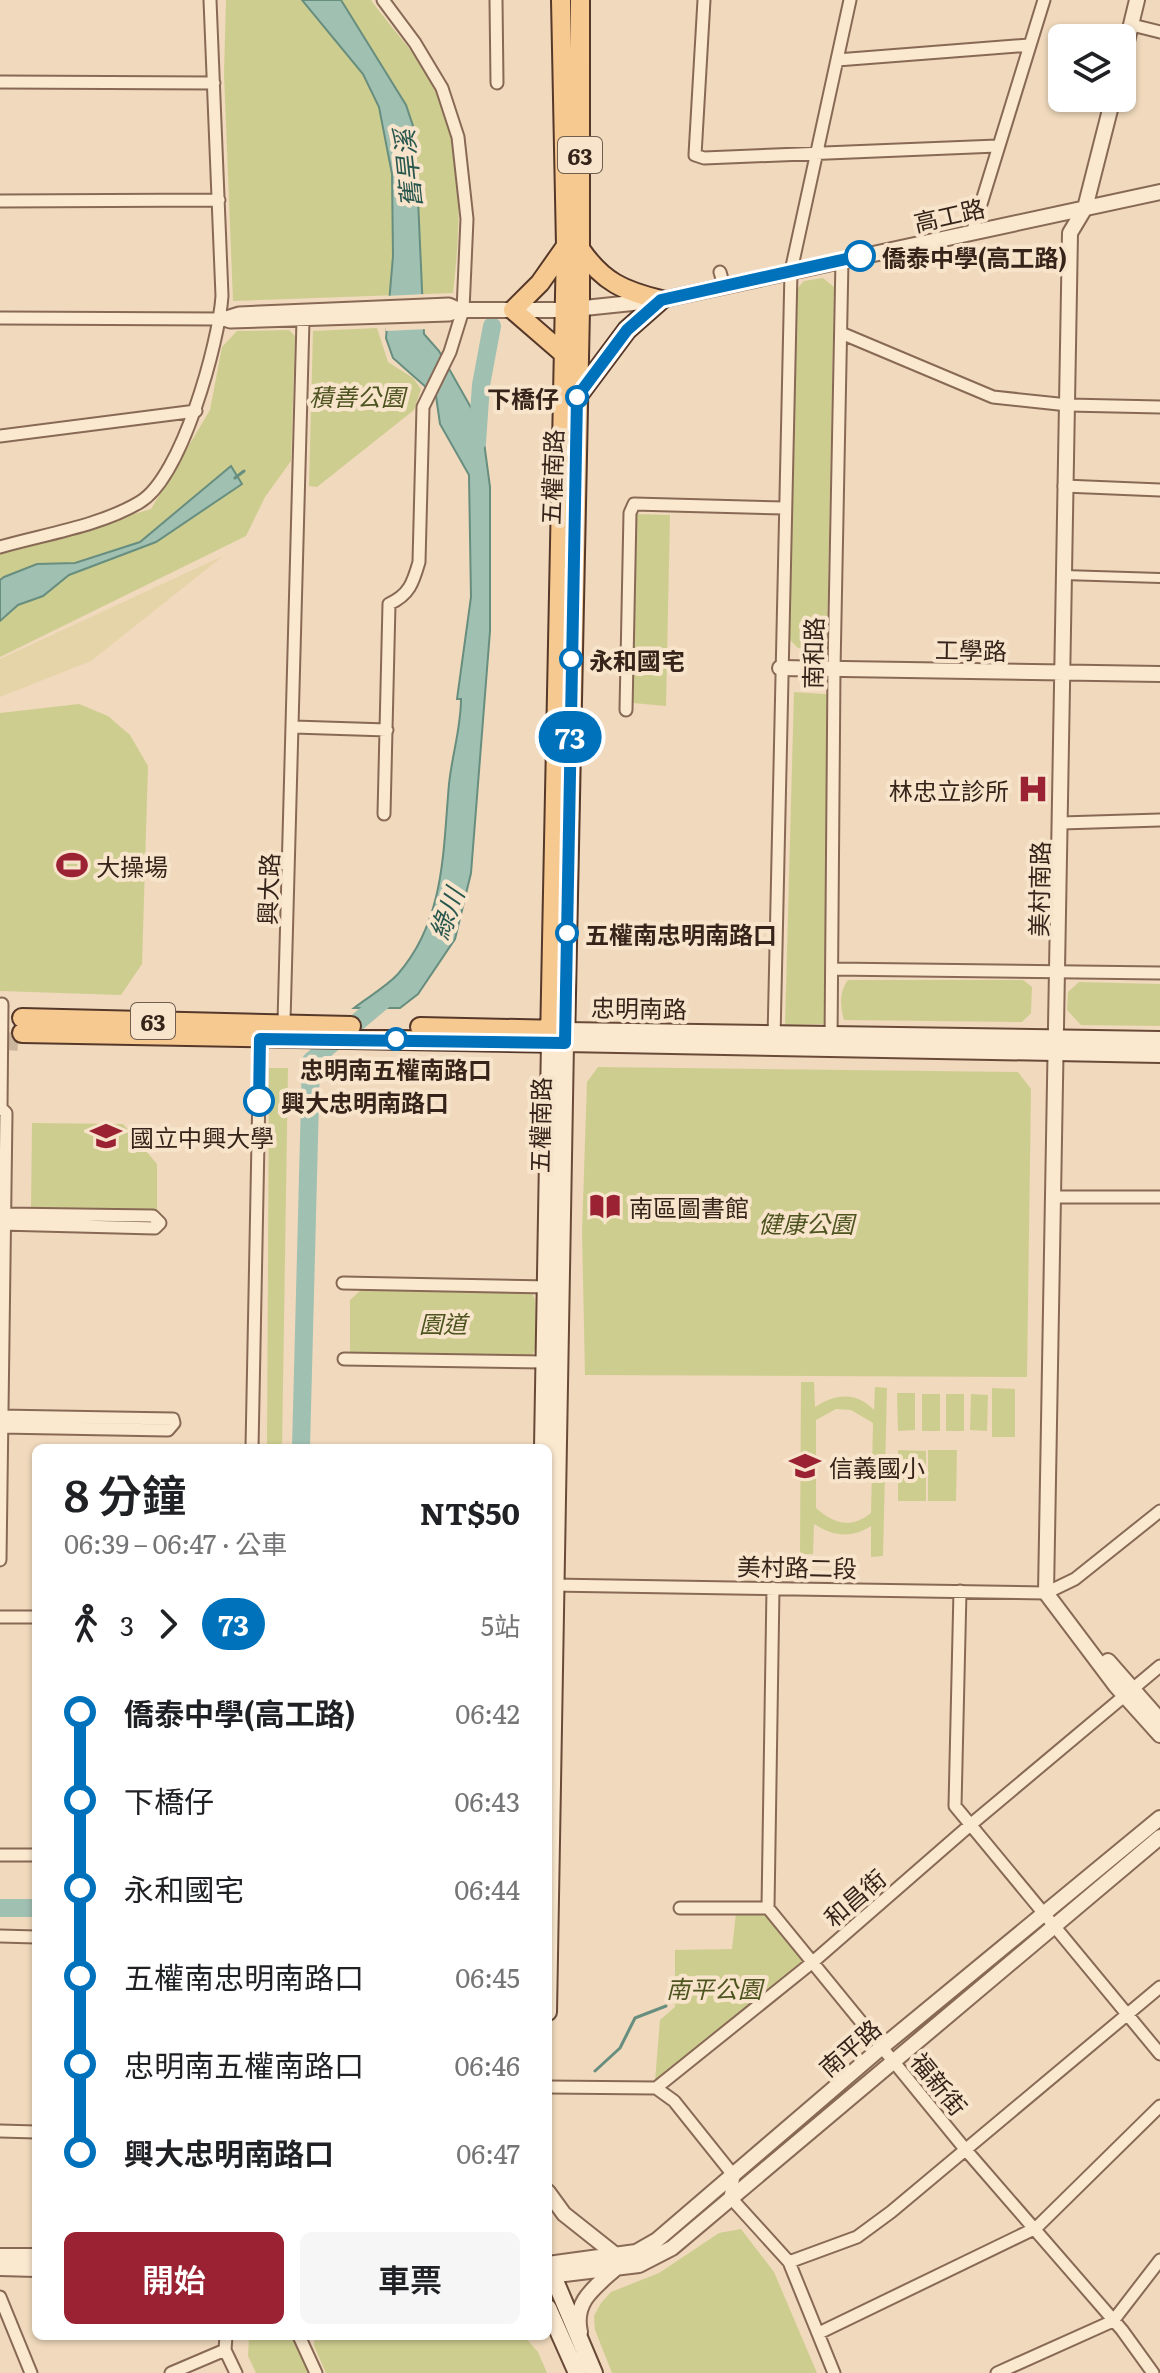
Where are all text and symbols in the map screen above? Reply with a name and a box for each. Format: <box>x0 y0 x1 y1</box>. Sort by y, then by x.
map controls <box>1048 24 1136 112</box>
button: layers <box>1048 24 1136 112</box>
water label: 舊旱溪 <box>382 124 429 210</box>
road number: 63 <box>558 137 602 173</box>
street label: 高工路 <box>910 189 988 239</box>
place label: 僑泰中學(高工路) <box>882 239 1067 274</box>
marker: 僑泰中學(高工路) <box>845 241 875 271</box>
park label: 積善公園 <box>309 378 408 413</box>
place label: 下橋仔 <box>487 380 559 415</box>
marker: 下橋仔 <box>566 386 588 408</box>
street label: 五權南路 <box>532 428 570 526</box>
street label: 南和路 <box>794 617 830 689</box>
street label: 工學路 <box>935 631 1007 667</box>
place label: 永和國宅 <box>589 642 685 677</box>
marker: 永和國宅 <box>560 648 582 670</box>
line badge: 73 <box>534 711 606 763</box>
text: 73 <box>555 716 585 758</box>
place label: 林忠立診所 <box>889 772 1009 807</box>
hospital icon: 林忠立診所 <box>1016 772 1050 806</box>
street label: 美村南路 <box>1020 841 1056 937</box>
sports icon: 大操場 <box>55 848 89 882</box>
place label: 大操場 <box>96 848 168 883</box>
street label: 興大路 <box>248 852 286 926</box>
water label: 綠川 <box>418 879 473 944</box>
place label: 五權南忠明南路口 <box>585 916 777 951</box>
marker: 五權南忠明南路口 <box>556 922 578 944</box>
street label: 忠明南路 <box>591 989 687 1025</box>
road number: 63 <box>131 1003 175 1039</box>
marker: 忠明南五權南路口 <box>385 1028 407 1050</box>
place label: 忠明南五權南路口 <box>300 1051 492 1086</box>
street label: 五權南路 <box>521 1077 557 1173</box>
place label: 興大忠明南路口 <box>281 1084 449 1119</box>
marker: 興大忠明南路口 <box>244 1086 274 1116</box>
school or university icon: 國立中興大學 <box>89 1119 123 1153</box>
place label: 國立中興大學 <box>130 1119 274 1154</box>
library icon: 南區圖書館 <box>588 1189 622 1223</box>
place label: 南區圖書館 <box>629 1189 749 1224</box>
park label: 健康公園 <box>758 1205 857 1240</box>
park label: 園道 <box>419 1305 470 1340</box>
school or university icon: 信義國小 <box>788 1449 822 1483</box>
place label: 信義國小 <box>829 1449 925 1484</box>
text: 8 分鐘 <box>64 1460 186 1526</box>
text: NT$50 <box>420 1490 520 1534</box>
text: 06:39 – 06:47 · 公車 <box>64 1523 287 1562</box>
street label: 美村路二段 <box>737 1547 857 1585</box>
icon: walk <box>64 1602 108 1646</box>
icon: forward <box>146 1602 190 1646</box>
text: 73 <box>218 1603 249 1645</box>
text: 3 <box>120 1605 134 1644</box>
text: 5站 <box>481 1605 520 1644</box>
text: 僑泰中學(高工路) <box>124 1690 355 1734</box>
text: 06:42 <box>455 1693 520 1732</box>
text: 下橋仔 <box>124 1778 214 1822</box>
text: 06:43 <box>454 1781 520 1820</box>
street label: 和昌街 <box>815 1860 893 1934</box>
text: 永和國宅 <box>124 1866 244 1910</box>
text: 06:44 <box>454 1869 520 1908</box>
text: 五權南忠明南路口 <box>124 1954 364 1998</box>
text: 06:45 <box>455 1957 520 1996</box>
park label: 南平公園 <box>666 1970 765 2005</box>
street label: 南平路 <box>810 2010 888 2084</box>
text: 忠明南五權南路口 <box>124 2042 364 2086</box>
street label: 福新街 <box>904 2044 976 2122</box>
text: 06:46 <box>455 2045 520 2084</box>
text: 興大忠明南路口 <box>124 2130 334 2174</box>
text: 06:47 <box>456 2133 520 2172</box>
button: 開始 <box>64 2232 284 2324</box>
button: 車票 <box>300 2232 520 2324</box>

